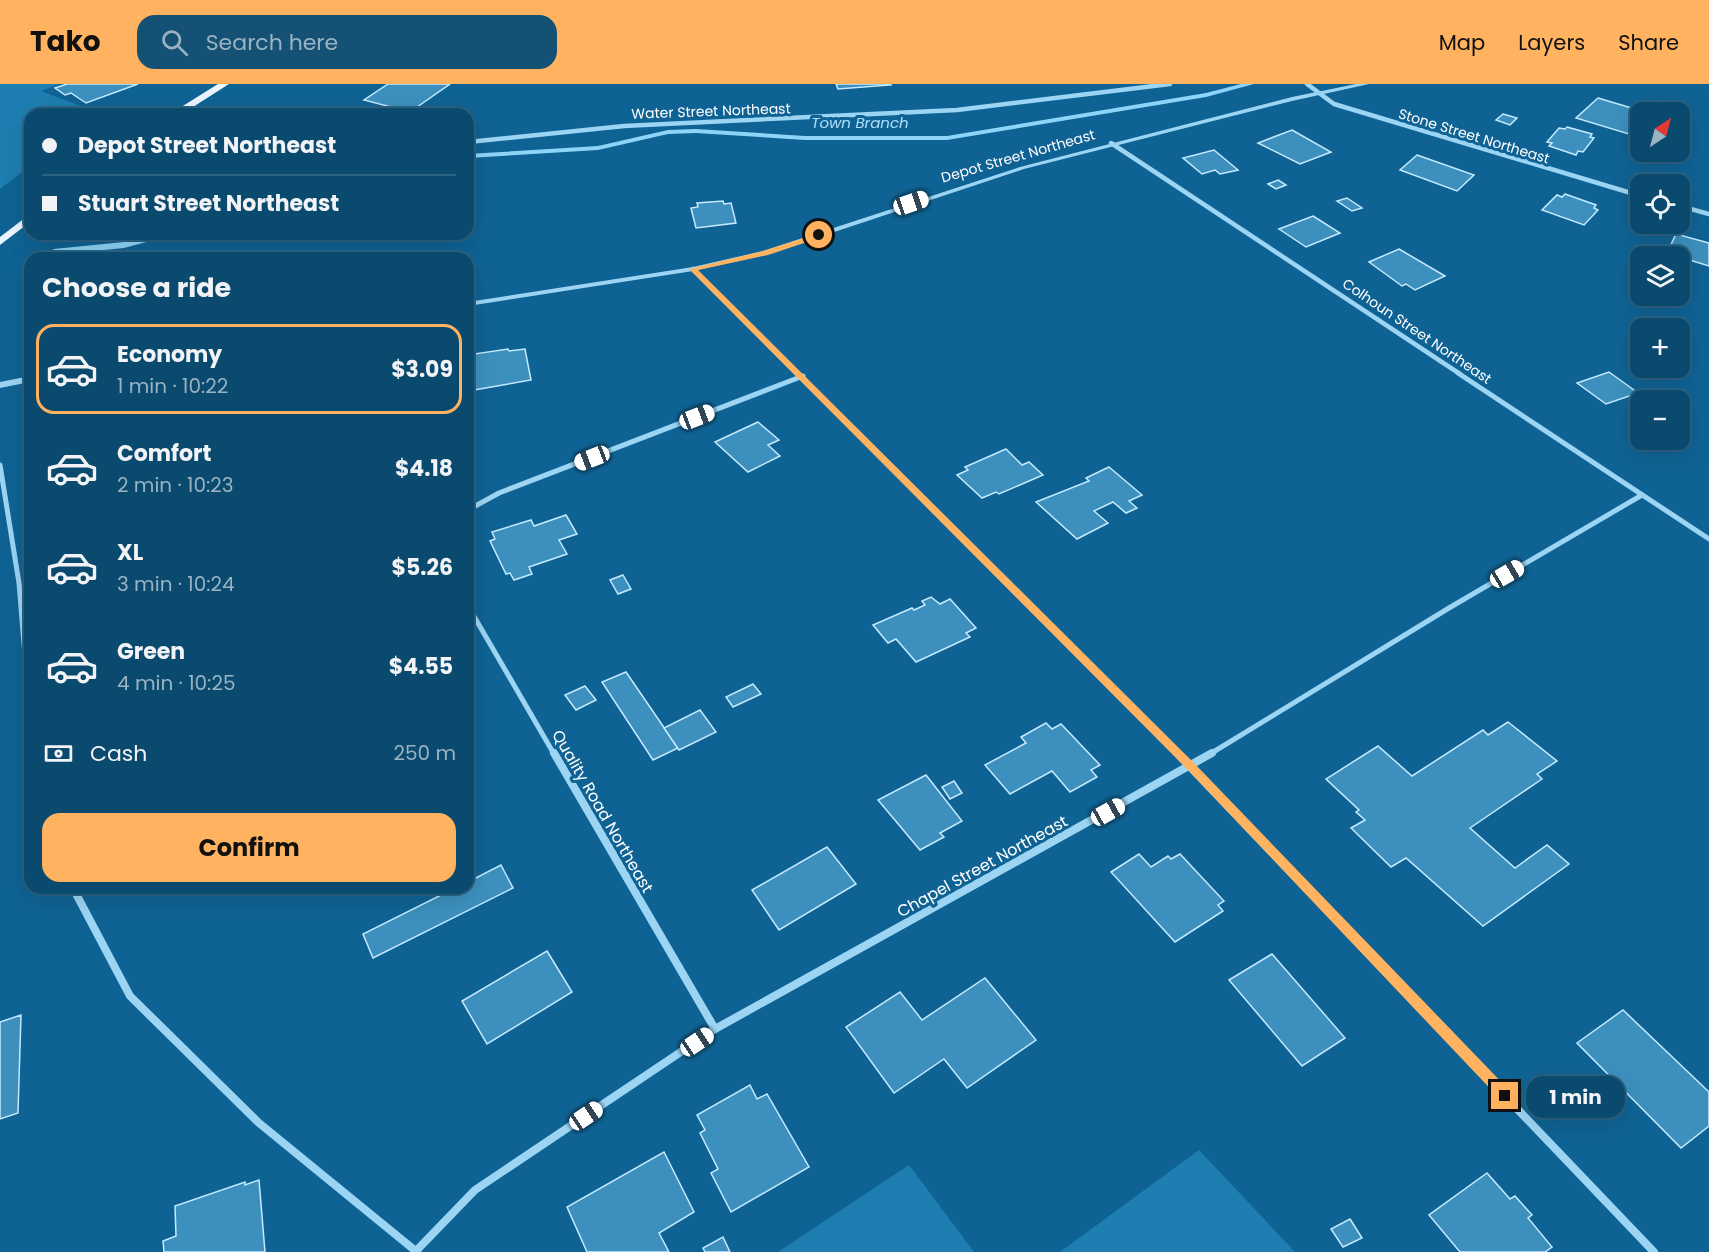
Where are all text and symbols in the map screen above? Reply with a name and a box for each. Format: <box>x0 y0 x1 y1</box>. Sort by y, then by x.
search box <box>137 15 557 69</box>
text: Tako <box>30 22 101 61</box>
icon: search <box>158 26 191 59</box>
text: Search here <box>206 27 338 58</box>
text: Map <box>1439 28 1485 57</box>
text: Layers <box>1518 28 1585 57</box>
text: Share <box>1618 28 1679 57</box>
street label: Water Street Northeast <box>631 98 791 124</box>
north arrow <box>1630 102 1690 162</box>
map controls <box>1630 102 1690 450</box>
street label: Stone Street Northeast <box>1396 103 1552 169</box>
water label: Town Branch <box>811 112 909 133</box>
street label: Depot Street Northeast <box>939 124 1097 188</box>
text: Depot Street Northeast <box>78 130 336 161</box>
button: locate <box>1630 174 1690 234</box>
text: Stuart Street Northeast <box>78 188 339 219</box>
car <box>891 189 931 217</box>
route start <box>805 221 832 248</box>
button: layers <box>1630 246 1690 306</box>
text: Choose a ride <box>42 269 231 306</box>
street label: Colhoun Street Northeast <box>1338 273 1496 389</box>
button: + <box>1630 318 1690 378</box>
text: Economy <box>117 339 222 370</box>
icon: car <box>45 342 99 396</box>
text: $3.09 <box>391 354 453 385</box>
text: 1 min · 10:22 <box>117 372 228 400</box>
button: − <box>1630 390 1690 450</box>
car <box>677 402 717 432</box>
text: Comfort <box>117 438 211 469</box>
icon: car <box>45 441 99 495</box>
car <box>572 443 612 473</box>
text: $4.18 <box>395 453 453 484</box>
text: 2 min · 10:23 <box>117 471 234 499</box>
text: XL <box>117 537 143 568</box>
icon: car <box>45 540 99 594</box>
text: $5.26 <box>391 552 453 583</box>
car <box>1487 557 1527 591</box>
text: 3 min · 10:24 <box>117 570 235 598</box>
text: Green <box>117 636 185 667</box>
icon: car <box>45 639 99 693</box>
text: $4.55 <box>389 651 453 682</box>
text: 4 min · 10:25 <box>117 669 235 697</box>
street label: Quality Road Northeast <box>546 725 659 897</box>
icon: cash <box>42 737 75 770</box>
text: Cash <box>90 738 147 769</box>
text: 250 m <box>393 739 456 767</box>
car <box>1088 795 1128 829</box>
street label: Chapel Street Northeast <box>893 810 1072 923</box>
button: Confirm <box>42 813 456 882</box>
car <box>677 1024 717 1060</box>
callout: 1 min <box>1526 1075 1625 1117</box>
route end <box>1491 1082 1518 1109</box>
text: 1 min <box>1549 1083 1602 1111</box>
car <box>566 1098 606 1134</box>

